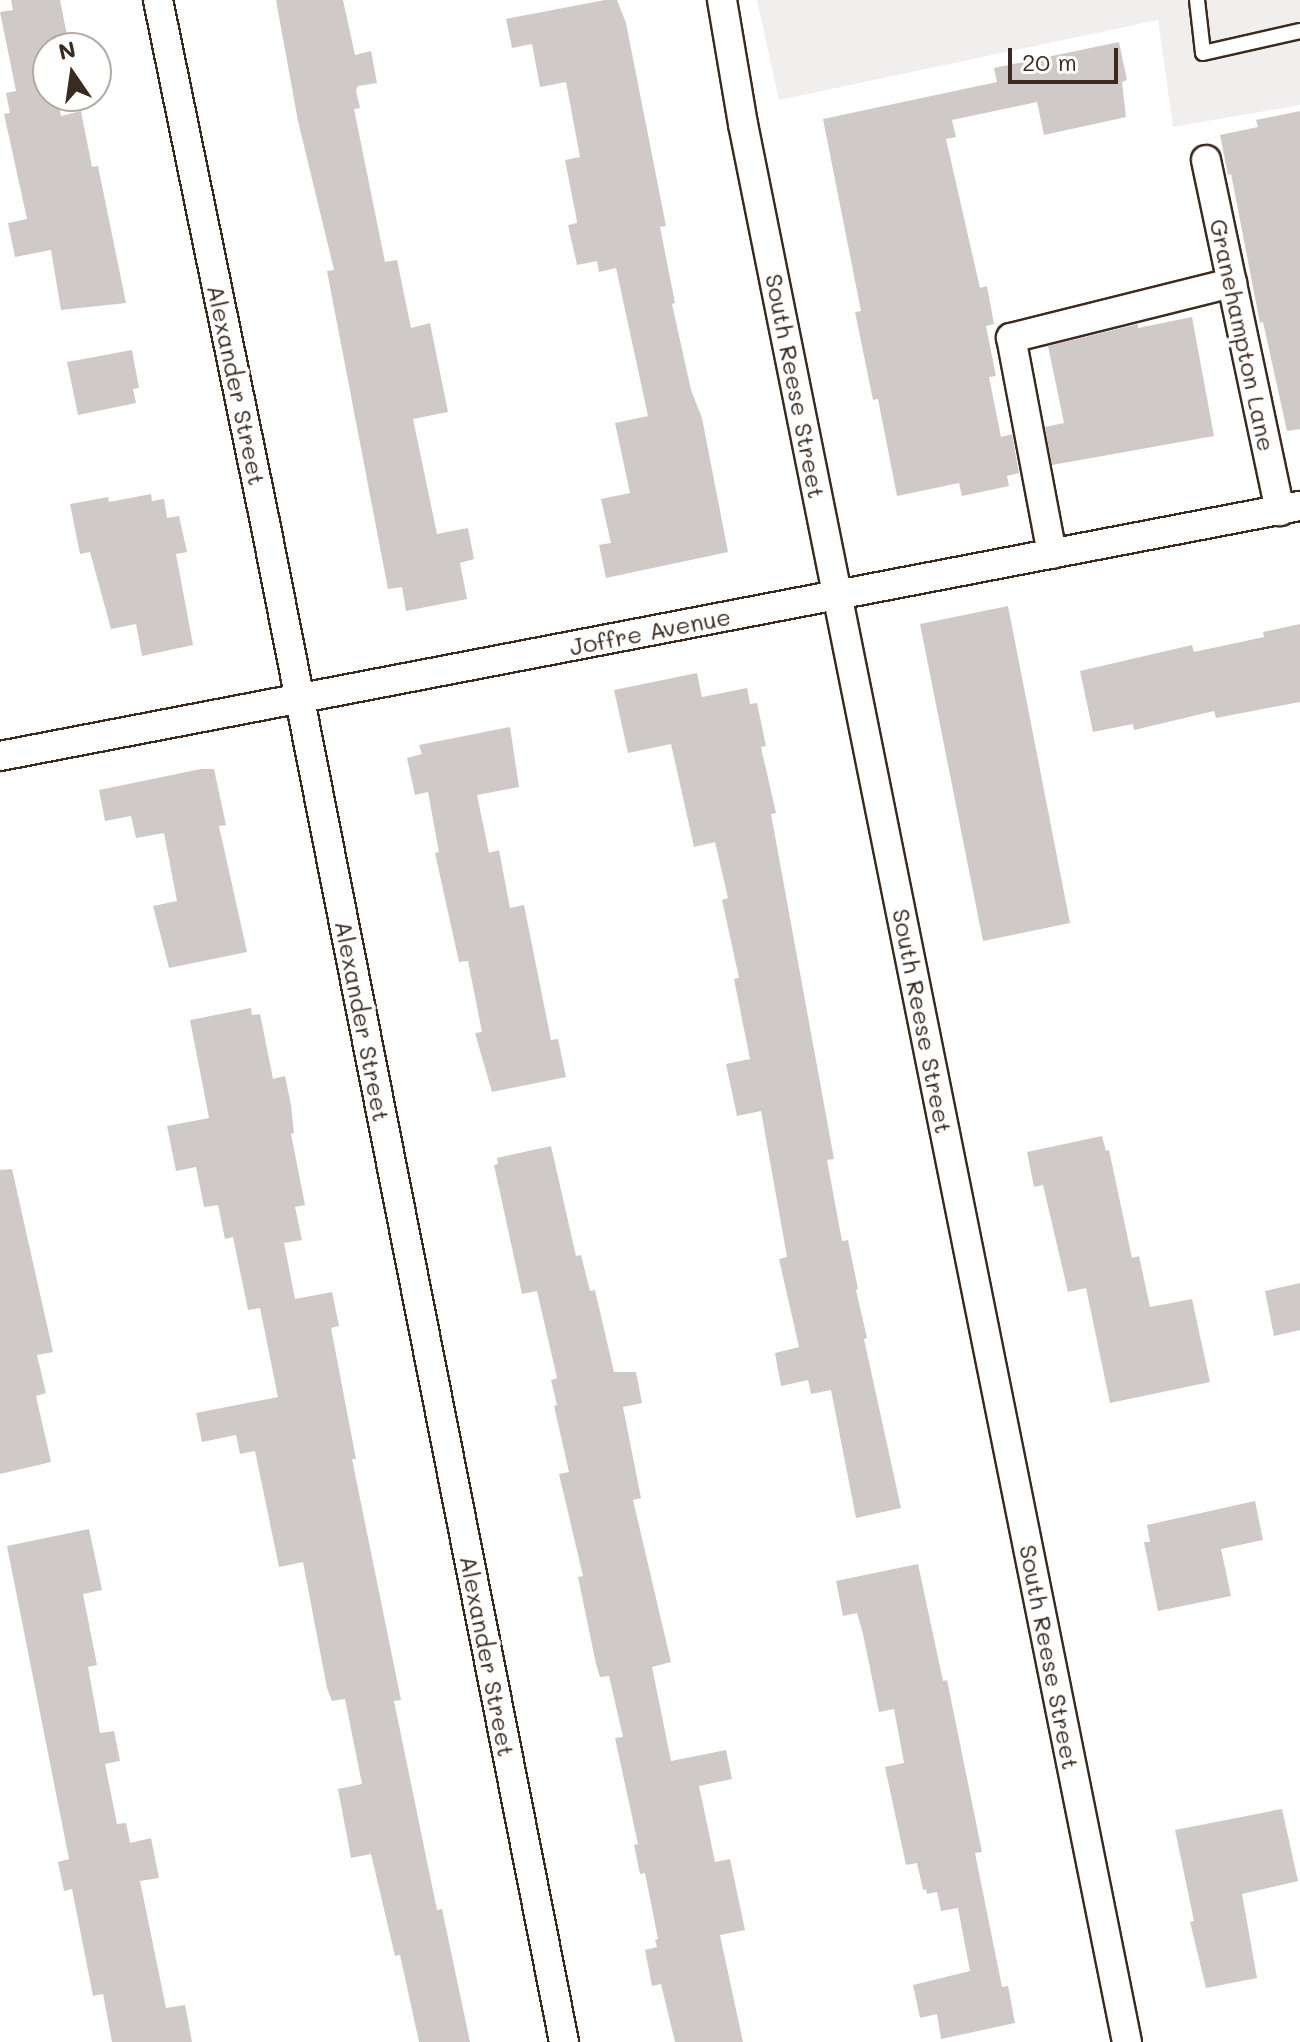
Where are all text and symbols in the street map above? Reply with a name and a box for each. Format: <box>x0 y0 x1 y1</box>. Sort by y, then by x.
north arrow <box>32 32 112 112</box>
scale bar <box>1012 32 1122 82</box>
text: N <box>56 34 78 66</box>
text: 20 m <box>1022 46 1077 77</box>
street label: Granehampton Lane <box>1204 216 1282 454</box>
street label: South Reese Street <box>760 271 832 501</box>
street label: Alexander Street <box>202 282 272 488</box>
street label: Joffre Avenue <box>567 601 733 661</box>
street label: South Reese Street <box>887 906 959 1136</box>
street label: Alexander Street <box>329 918 397 1124</box>
street label: South Reese Street <box>1014 1542 1086 1772</box>
street label: Alexander Street <box>454 1553 522 1759</box>

